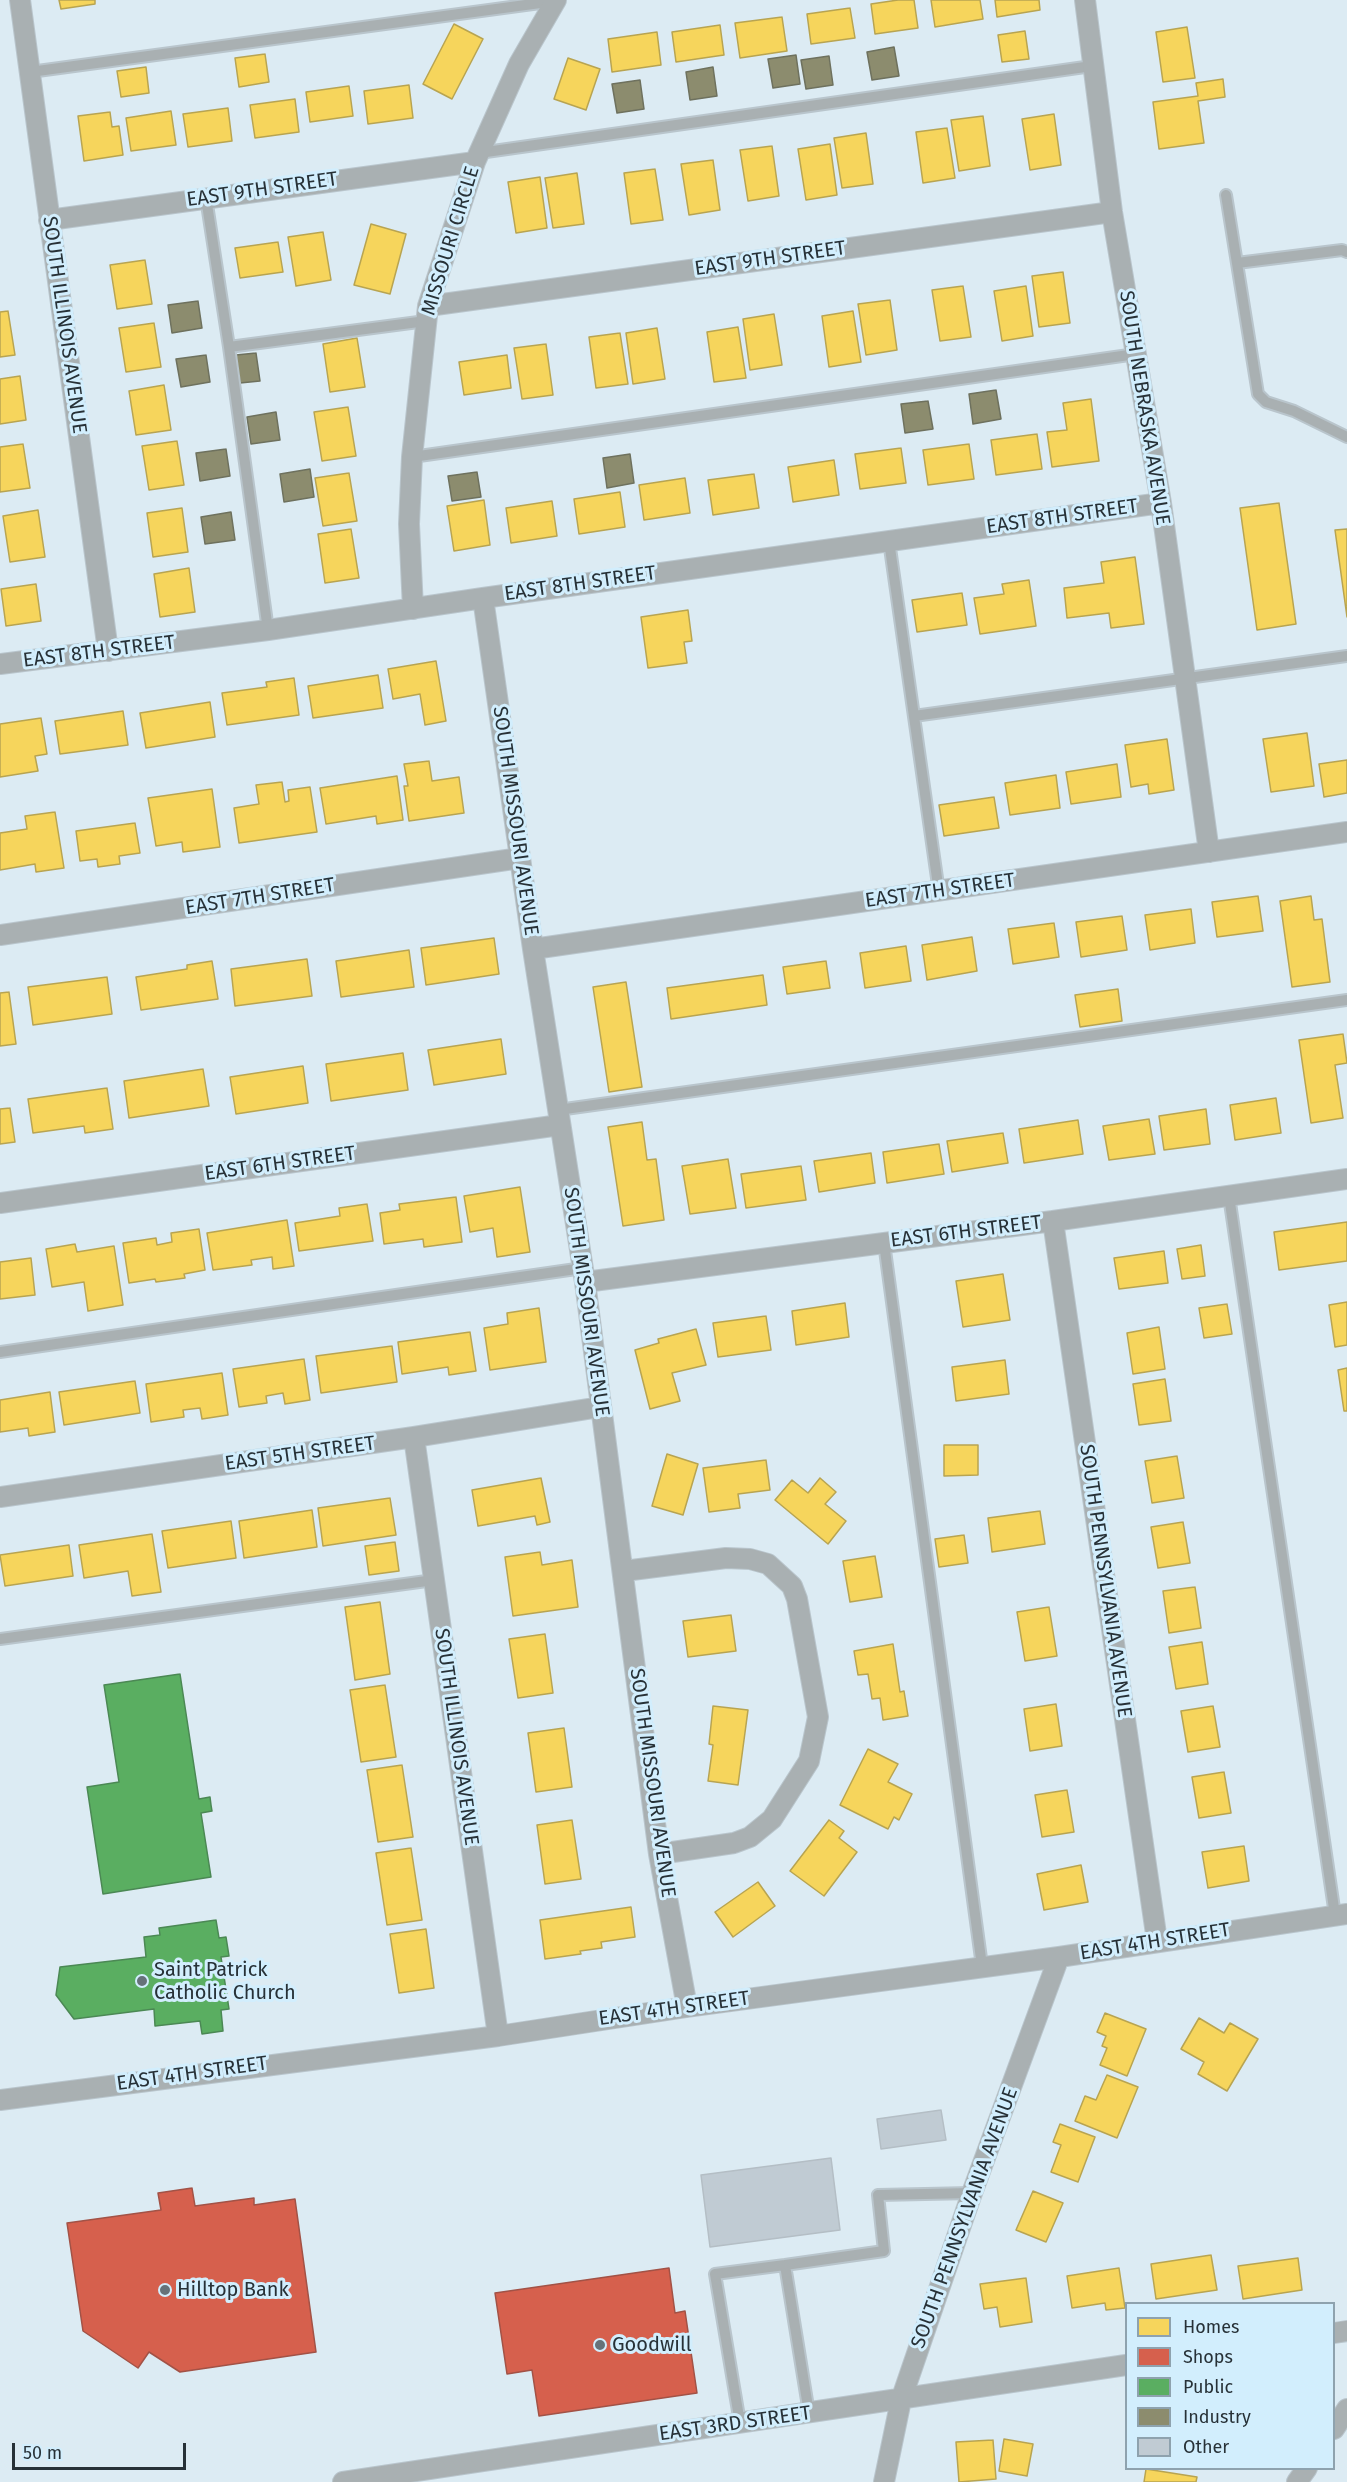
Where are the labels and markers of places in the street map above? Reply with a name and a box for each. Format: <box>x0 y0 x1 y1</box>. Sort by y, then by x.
place label: Saint Patrick Catholic Church <box>154 1958 296 2005</box>
marker: Saint Patrick Catholic Church <box>135 1974 149 1988</box>
place label: Hilltop Bank <box>177 2278 289 2302</box>
marker: Hilltop Bank <box>158 2283 172 2297</box>
place label: Goodwill <box>612 2333 692 2357</box>
marker: Goodwill <box>593 2338 607 2352</box>

